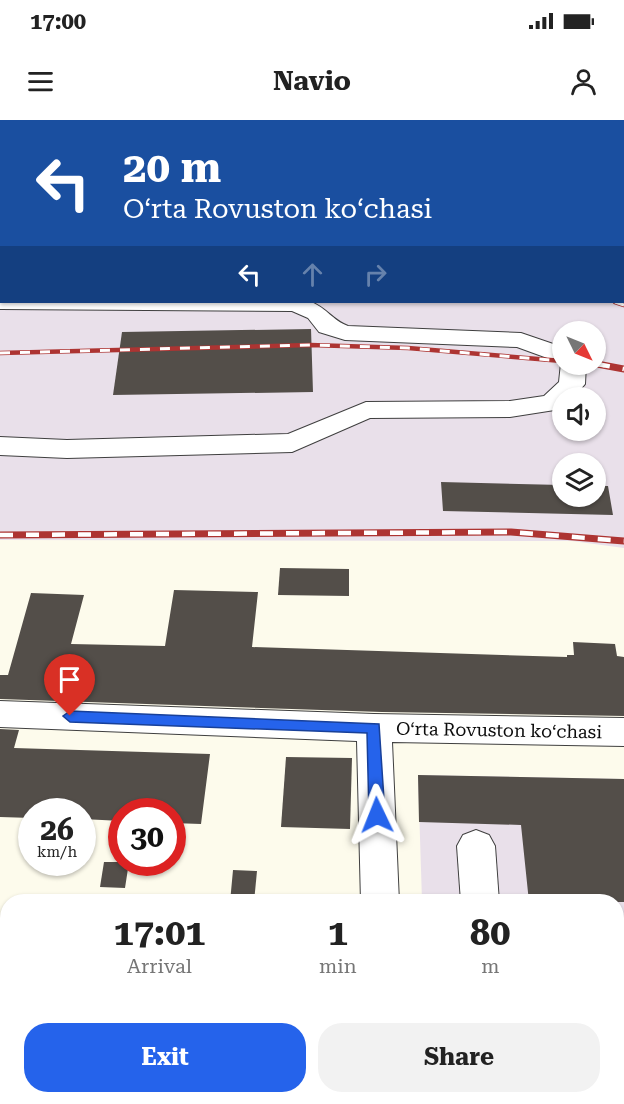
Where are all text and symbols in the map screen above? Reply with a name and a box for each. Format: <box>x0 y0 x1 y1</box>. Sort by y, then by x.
text: 17:00 <box>30 9 86 34</box>
icon: menu <box>24 65 57 98</box>
text: Navio <box>273 65 351 97</box>
icon: person <box>567 65 600 98</box>
text: 20 m <box>123 143 221 192</box>
icon: left <box>24 144 102 222</box>
text: Oʻrta Rovuston koʻchasi <box>123 193 432 225</box>
icon: left <box>233 258 266 291</box>
icon: ahead <box>296 258 329 291</box>
icon: right <box>359 258 392 291</box>
north arrow <box>552 321 606 375</box>
map controls <box>552 321 606 507</box>
button: sound <box>552 387 606 441</box>
button: layers <box>552 453 606 507</box>
pin <box>44 654 95 716</box>
icon: arrive <box>53 663 86 696</box>
street label: Oʻrta Rovuston koʻchasi <box>396 718 602 742</box>
position arrow <box>345 783 409 847</box>
speed limit sign: 30 <box>108 798 186 876</box>
text: 26 <box>40 812 74 847</box>
text: km/h <box>37 843 77 861</box>
text: 17:01 <box>114 912 205 954</box>
text: 1 <box>328 912 348 954</box>
text: 80 <box>470 912 510 954</box>
text: Arrival <box>127 954 192 978</box>
text: min <box>319 954 357 978</box>
text: m <box>481 954 499 978</box>
button: Exit <box>24 1023 306 1092</box>
button: Share <box>318 1023 600 1092</box>

